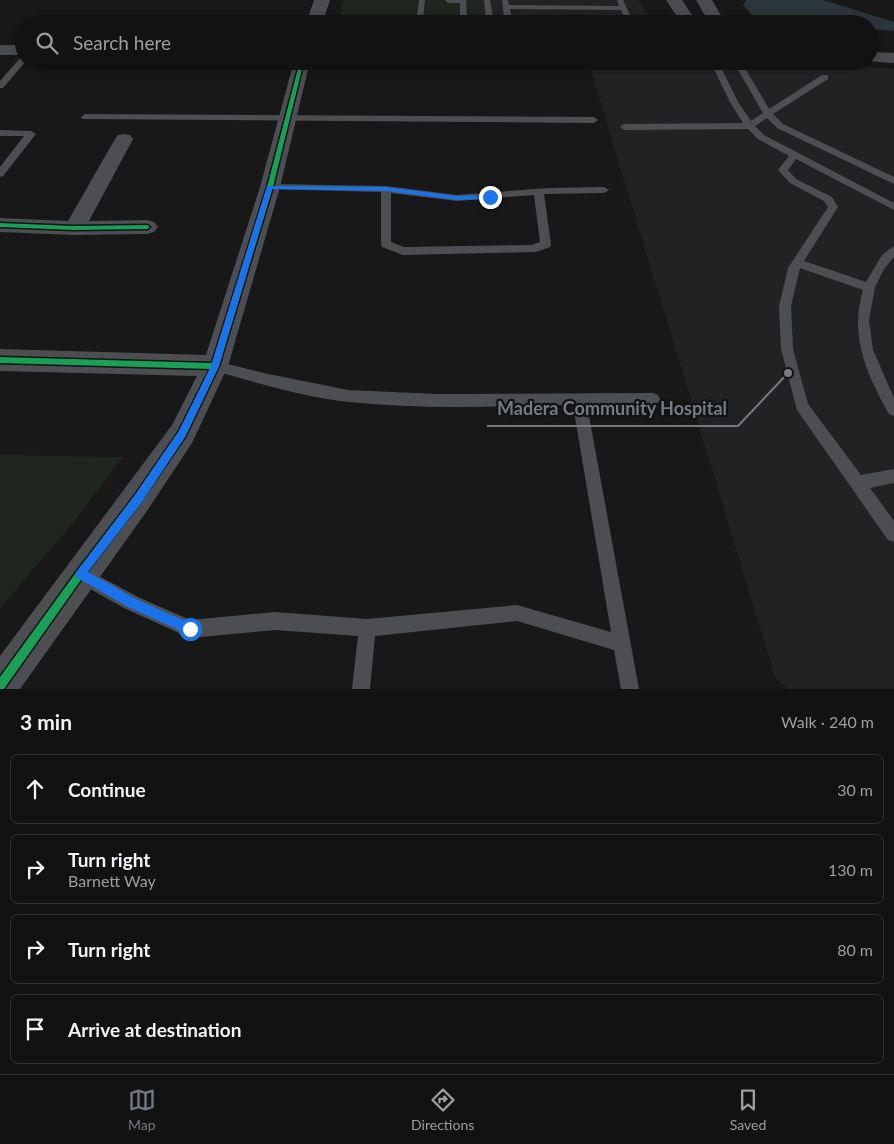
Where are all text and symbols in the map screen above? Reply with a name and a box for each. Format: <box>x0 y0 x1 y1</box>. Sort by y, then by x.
search box <box>15 15 879 70</box>
icon: search <box>33 29 61 57</box>
text: Search here <box>73 31 171 54</box>
route end <box>479 186 502 209</box>
callout: Madera Community Hospital <box>487 393 738 426</box>
text: Madera Community Hospital <box>497 397 727 419</box>
route start <box>179 618 202 641</box>
text: 3 min <box>20 709 72 734</box>
text: Walk · 240 m <box>781 712 874 731</box>
icon: ahead <box>21 775 49 803</box>
text: Continue <box>68 778 146 801</box>
text: 30 m <box>837 780 873 799</box>
text: Turn right <box>68 848 150 871</box>
icon: right <box>21 855 49 883</box>
text: 130 m <box>828 860 873 879</box>
text: Barnett Way <box>68 871 156 890</box>
icon: right <box>21 935 49 963</box>
text: Turn right <box>68 938 150 961</box>
text: 80 m <box>837 940 873 959</box>
icon: arrive <box>21 1015 49 1043</box>
text: Arrive at destination <box>68 1018 241 1041</box>
tab: Map <box>128 1086 156 1133</box>
tab: Directions <box>411 1086 474 1133</box>
tab: Saved <box>730 1086 766 1133</box>

